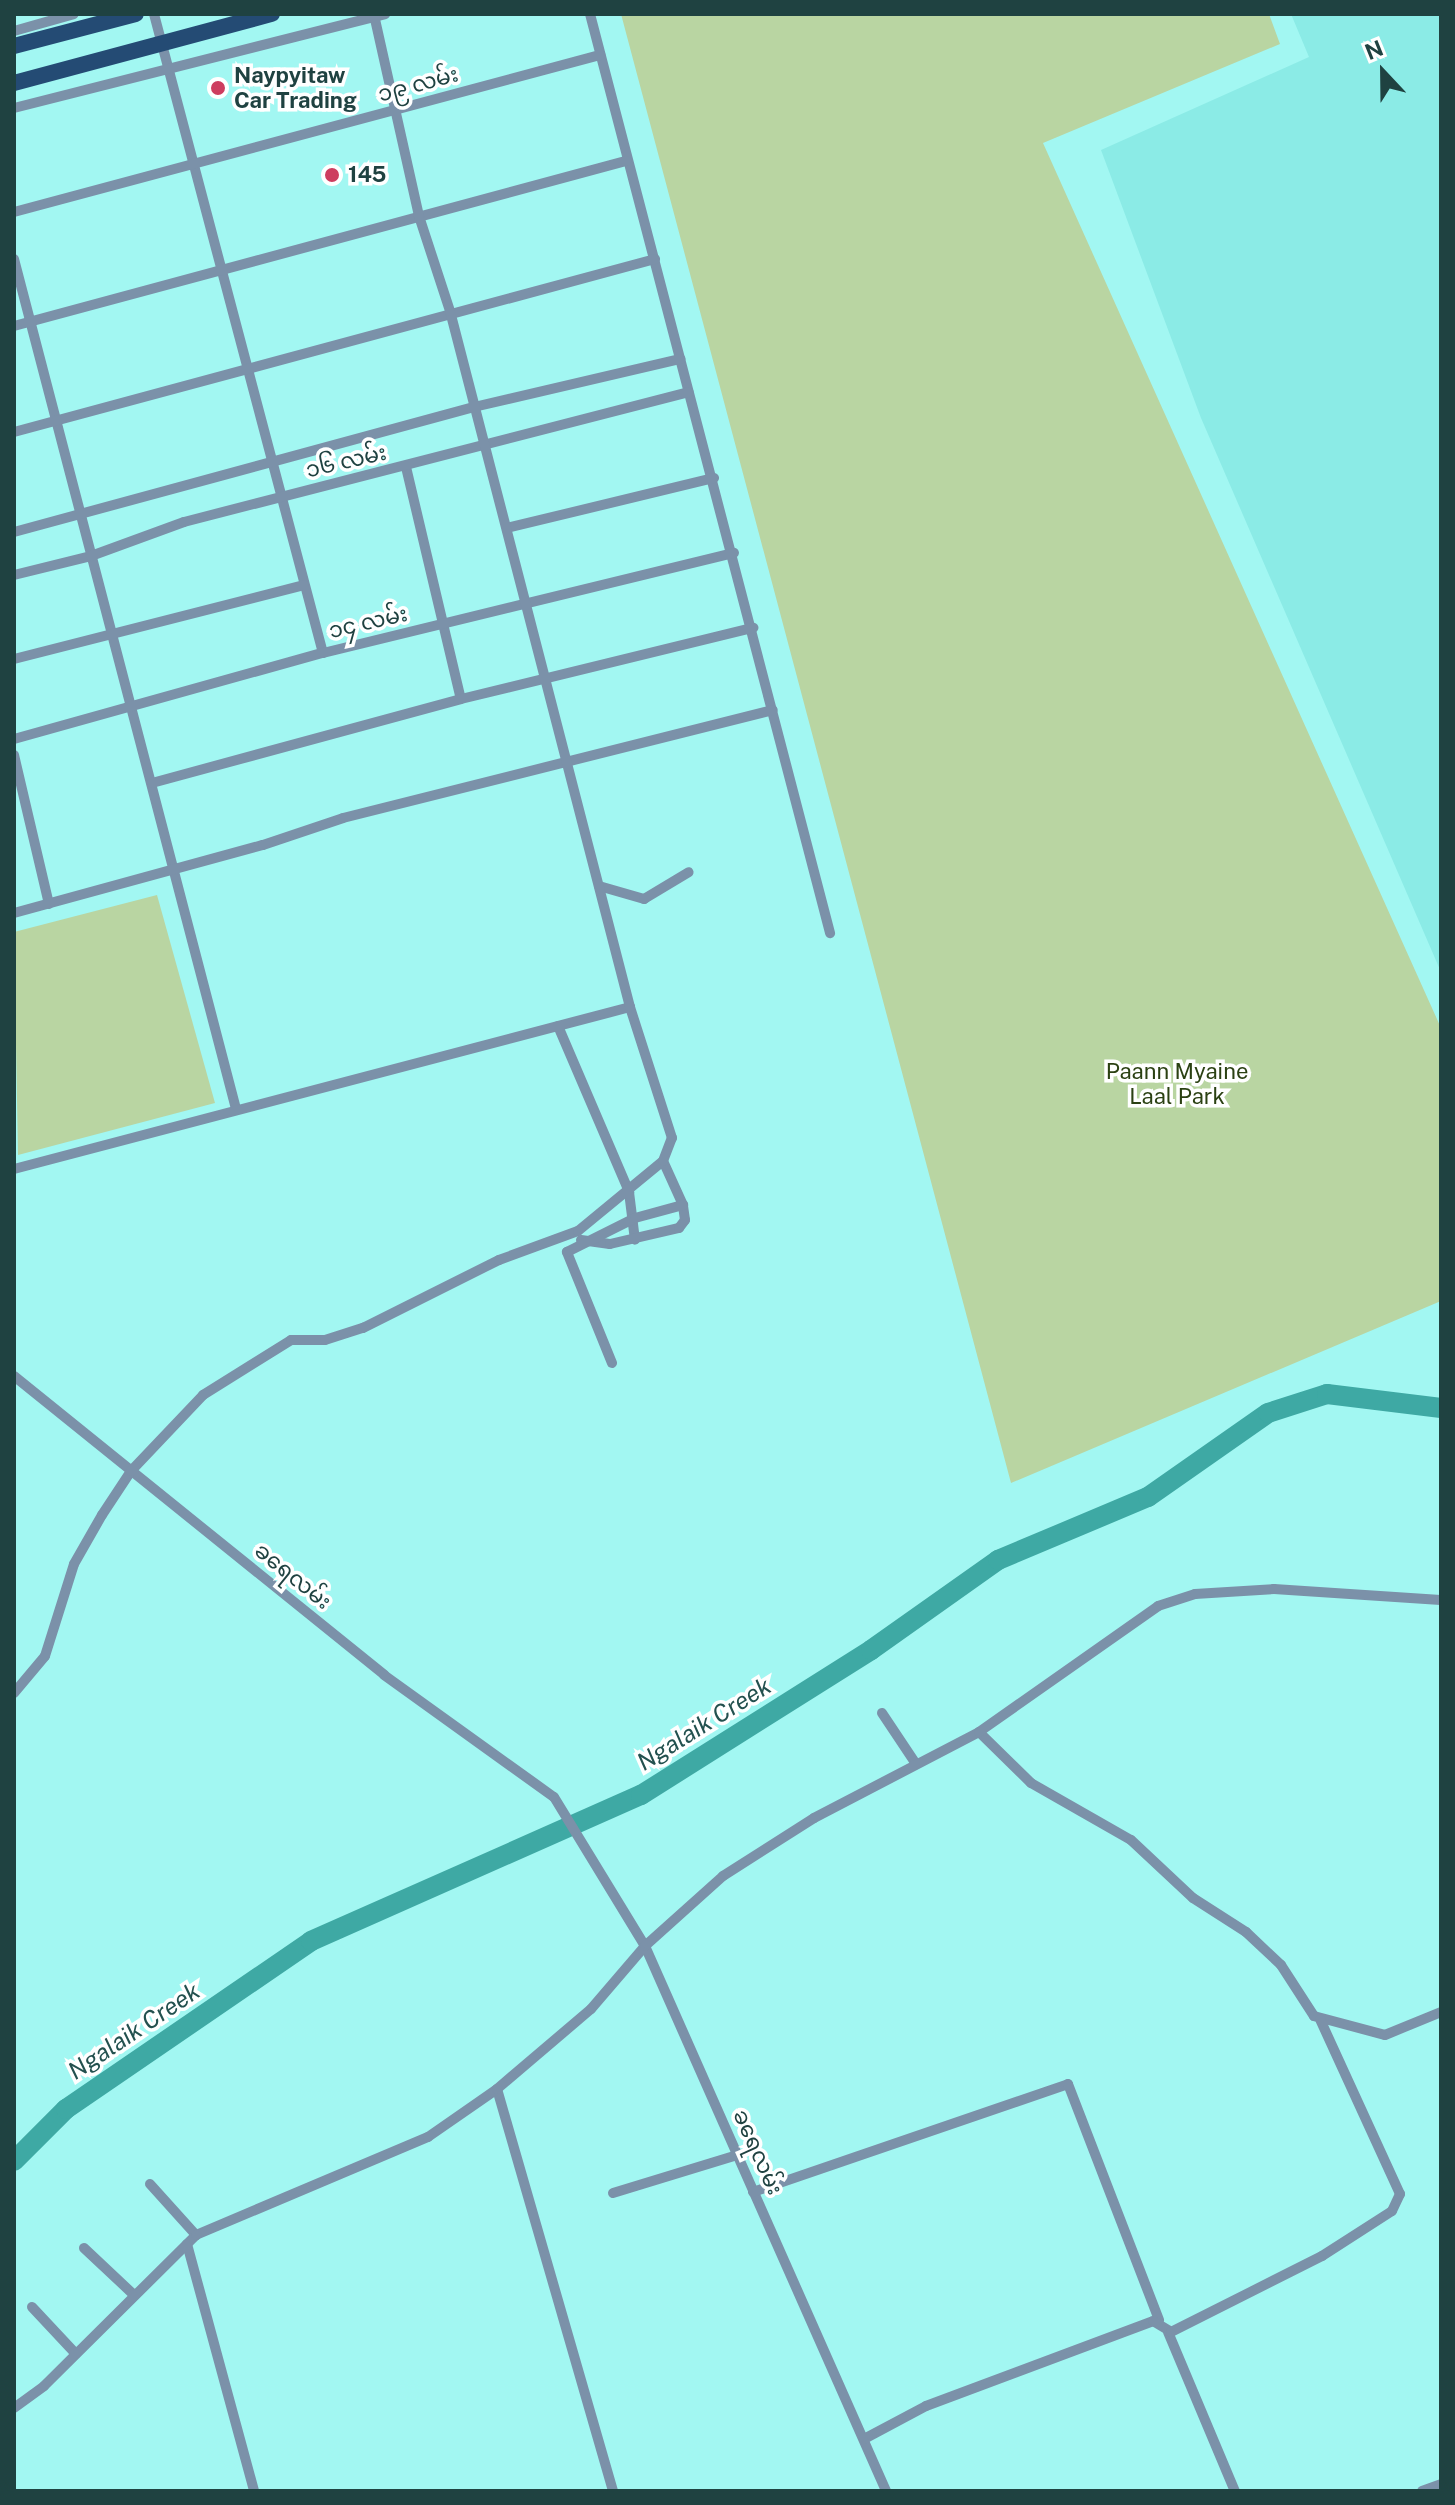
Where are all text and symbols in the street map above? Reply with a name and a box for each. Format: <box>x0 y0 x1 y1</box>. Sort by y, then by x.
north arrow <box>1343 32 1423 112</box>
text: N <box>1361 34 1387 65</box>
street label: ၁၉ လမ်း <box>375 61 461 107</box>
place label: Naypyitaw Car Trading <box>234 62 357 114</box>
marker: Naypyitaw Car Trading <box>209 79 227 97</box>
place label: 145 <box>348 162 386 188</box>
marker: 145 <box>323 166 341 184</box>
street label: ၁၆ လမ်း <box>303 439 389 483</box>
street label: ၁၄ လမ်း <box>326 600 410 644</box>
park label: Paann Myaine Laal Park <box>1106 1058 1248 1110</box>
street label: ခရေလမ်း <box>249 1537 337 1615</box>
water label: Ngalaik Creek <box>632 1671 776 1777</box>
water label: Ngalaik Creek <box>63 1976 205 2086</box>
street label: ခရေလမ်း <box>727 2105 789 2199</box>

